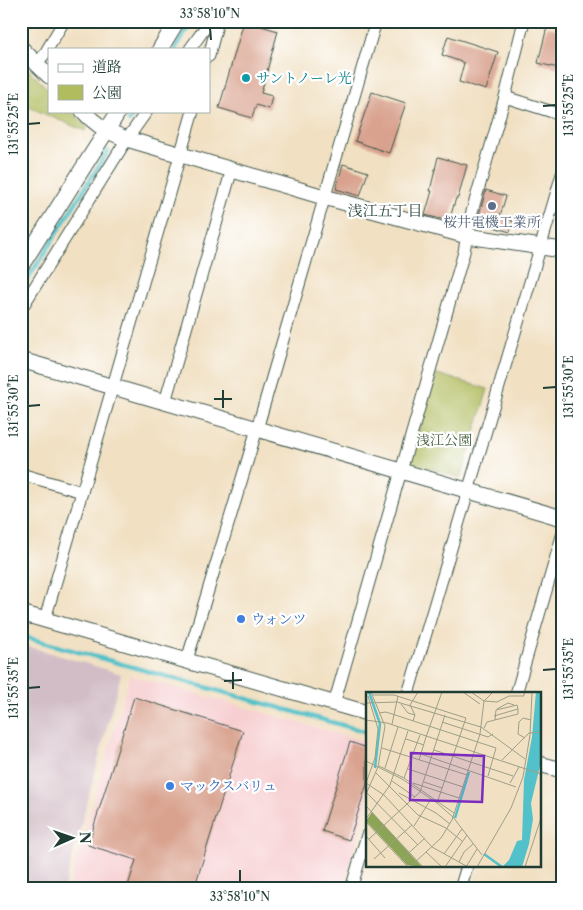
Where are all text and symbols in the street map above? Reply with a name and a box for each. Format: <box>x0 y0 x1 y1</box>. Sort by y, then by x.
text: 33°58'10"N <box>180 6 240 21</box>
legend <box>48 48 210 112</box>
text: 道路 <box>92 57 122 76</box>
place label: サントノーレ光 <box>256 69 352 87</box>
marker: サントノーレ光 <box>240 72 252 84</box>
text: 131°55'25"E <box>561 74 576 136</box>
text: 公園 <box>92 83 122 102</box>
text: 131°55'25"E <box>6 93 21 155</box>
marker: 桜井電機工業所 <box>486 200 498 212</box>
district label: 浅江五丁目 <box>347 201 423 220</box>
place label: 桜井電機工業所 <box>443 213 541 231</box>
text: 131°55'30"E <box>561 355 576 419</box>
text: 131°55'30"E <box>6 374 21 438</box>
park label: 浅江公園 <box>416 431 472 449</box>
place label: ウォンツ <box>251 610 306 628</box>
marker: ウォンツ <box>235 613 247 625</box>
text: 131°55'35"E <box>561 638 576 700</box>
text: 131°55'35"E <box>6 657 21 719</box>
inset map <box>366 692 540 868</box>
place label: マックスバリュ <box>180 777 277 795</box>
marker: マックスバリュ <box>164 780 176 792</box>
north arrow <box>48 812 98 862</box>
text: N <box>76 831 94 844</box>
text: 33°58'10"N <box>210 889 270 904</box>

